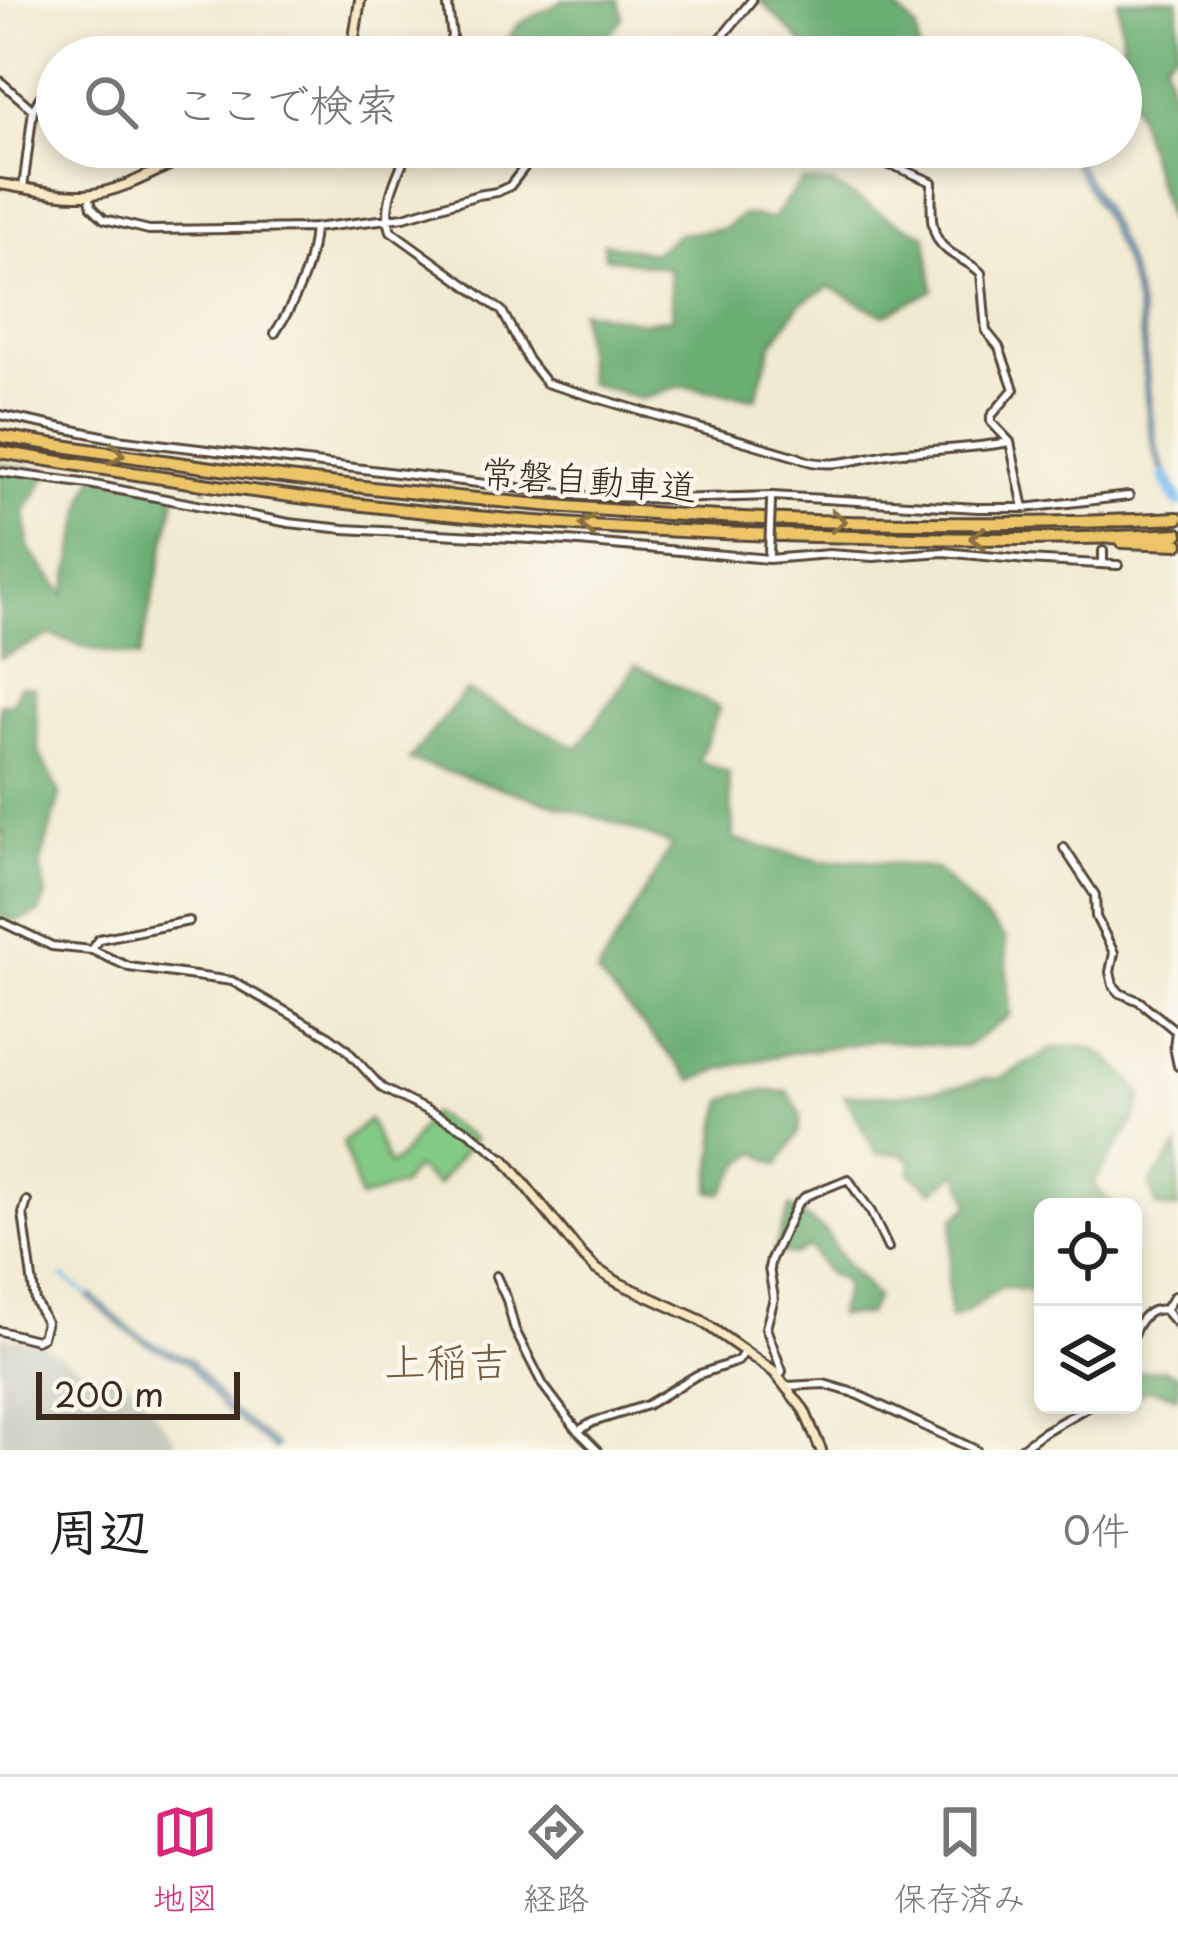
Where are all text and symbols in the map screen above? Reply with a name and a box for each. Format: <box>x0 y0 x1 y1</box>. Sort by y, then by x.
search box <box>36 36 1142 168</box>
text: ここで検索 <box>174 68 399 136</box>
icon: search <box>78 69 144 135</box>
one-way arrow <box>106 440 125 466</box>
street label: 常磐自動車道 <box>479 444 699 512</box>
one-way arrow <box>829 507 848 533</box>
one-way arrow <box>578 513 597 539</box>
one-way arrow <box>968 525 986 551</box>
map controls <box>1034 1198 1142 1414</box>
button: locate <box>1034 1198 1142 1306</box>
button: layers <box>1034 1306 1142 1414</box>
district label: 上稲吉 <box>384 1328 510 1391</box>
scale bar <box>36 1366 240 1419</box>
text: 200 m <box>54 1368 164 1418</box>
text: 周辺 <box>48 1490 150 1567</box>
text: 0件 <box>1062 1499 1130 1558</box>
tab: 地図 <box>152 1799 218 1921</box>
tab: 経路 <box>523 1799 589 1921</box>
tab: 保存済み <box>894 1799 1026 1921</box>

